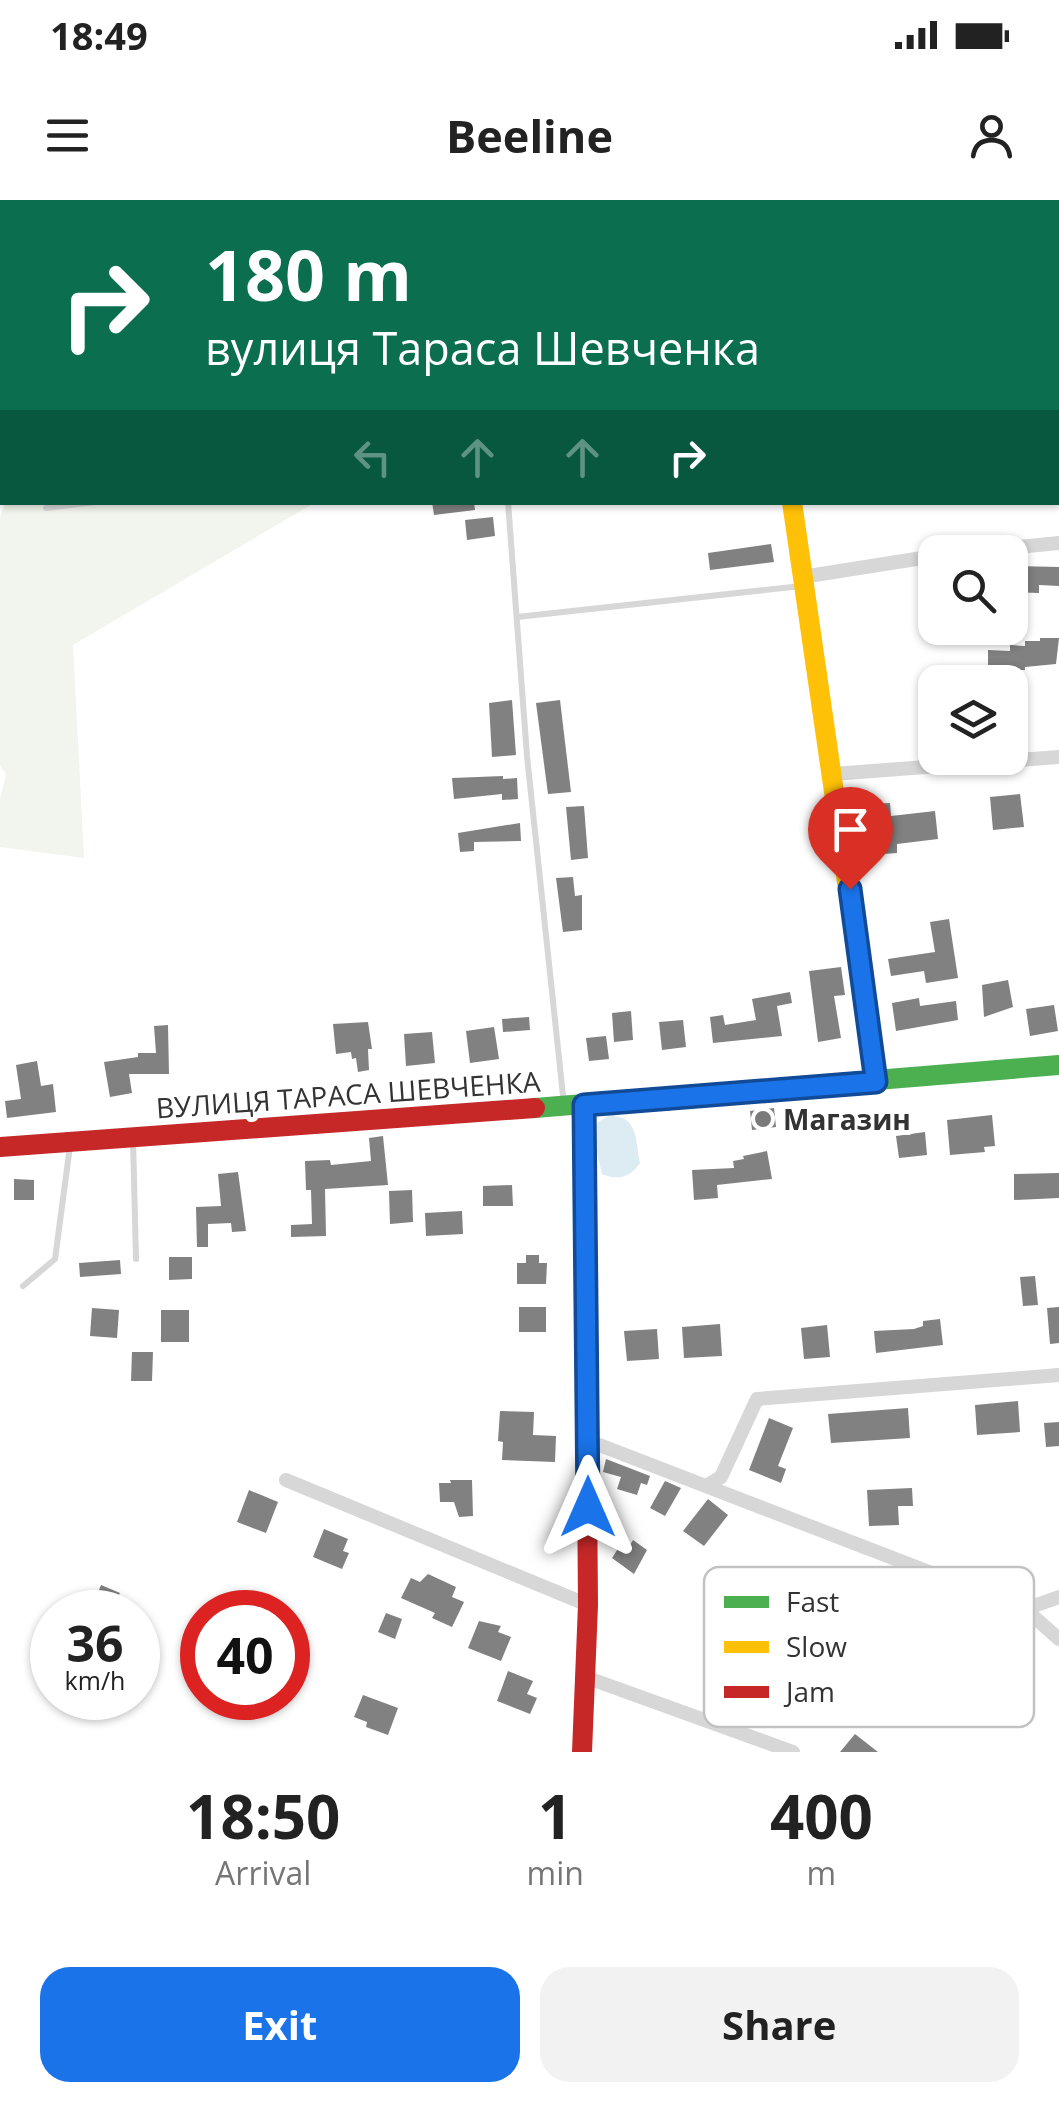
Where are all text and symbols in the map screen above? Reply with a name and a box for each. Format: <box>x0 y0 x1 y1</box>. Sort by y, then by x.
text: 18:49 <box>50 9 148 61</box>
text: Beeline <box>446 105 613 166</box>
icon: menu <box>40 108 95 163</box>
icon: person <box>964 108 1019 163</box>
text: 180 m <box>205 226 412 322</box>
icon: right <box>40 240 170 370</box>
text: вулиця Тараса Шевченка <box>205 317 760 378</box>
icon: left <box>345 430 400 485</box>
icon: ahead <box>450 430 505 485</box>
icon: ahead <box>555 430 610 485</box>
icon: right <box>660 430 715 485</box>
map controls <box>918 535 1028 775</box>
button: search <box>918 535 1028 645</box>
button: layers <box>918 665 1028 775</box>
pin <box>808 787 893 890</box>
icon: arrive <box>823 802 878 857</box>
street label: ВУЛИЦЯ ТАРАСА ШЕВЧЕНКА <box>155 1062 542 1126</box>
place label: Магазин <box>783 1100 911 1138</box>
marker: Магазин <box>752 1108 774 1130</box>
position arrow <box>536 1455 640 1559</box>
legend <box>704 1567 1034 1727</box>
text: Fast <box>786 1582 839 1620</box>
speed limit sign: 40 <box>180 1590 310 1720</box>
text: 36 <box>66 1609 124 1677</box>
text: Slow <box>786 1627 847 1665</box>
text: km/h <box>65 1663 125 1697</box>
text: Jam <box>783 1672 835 1710</box>
text: 18:50 <box>186 1775 340 1857</box>
text: 1 <box>538 1775 572 1857</box>
text: 400 <box>770 1775 873 1857</box>
text: Arrival <box>215 1851 311 1894</box>
text: min <box>527 1851 584 1894</box>
text: m <box>807 1851 836 1894</box>
button: Exit <box>40 1967 520 2082</box>
button: Share <box>540 1967 1019 2082</box>

